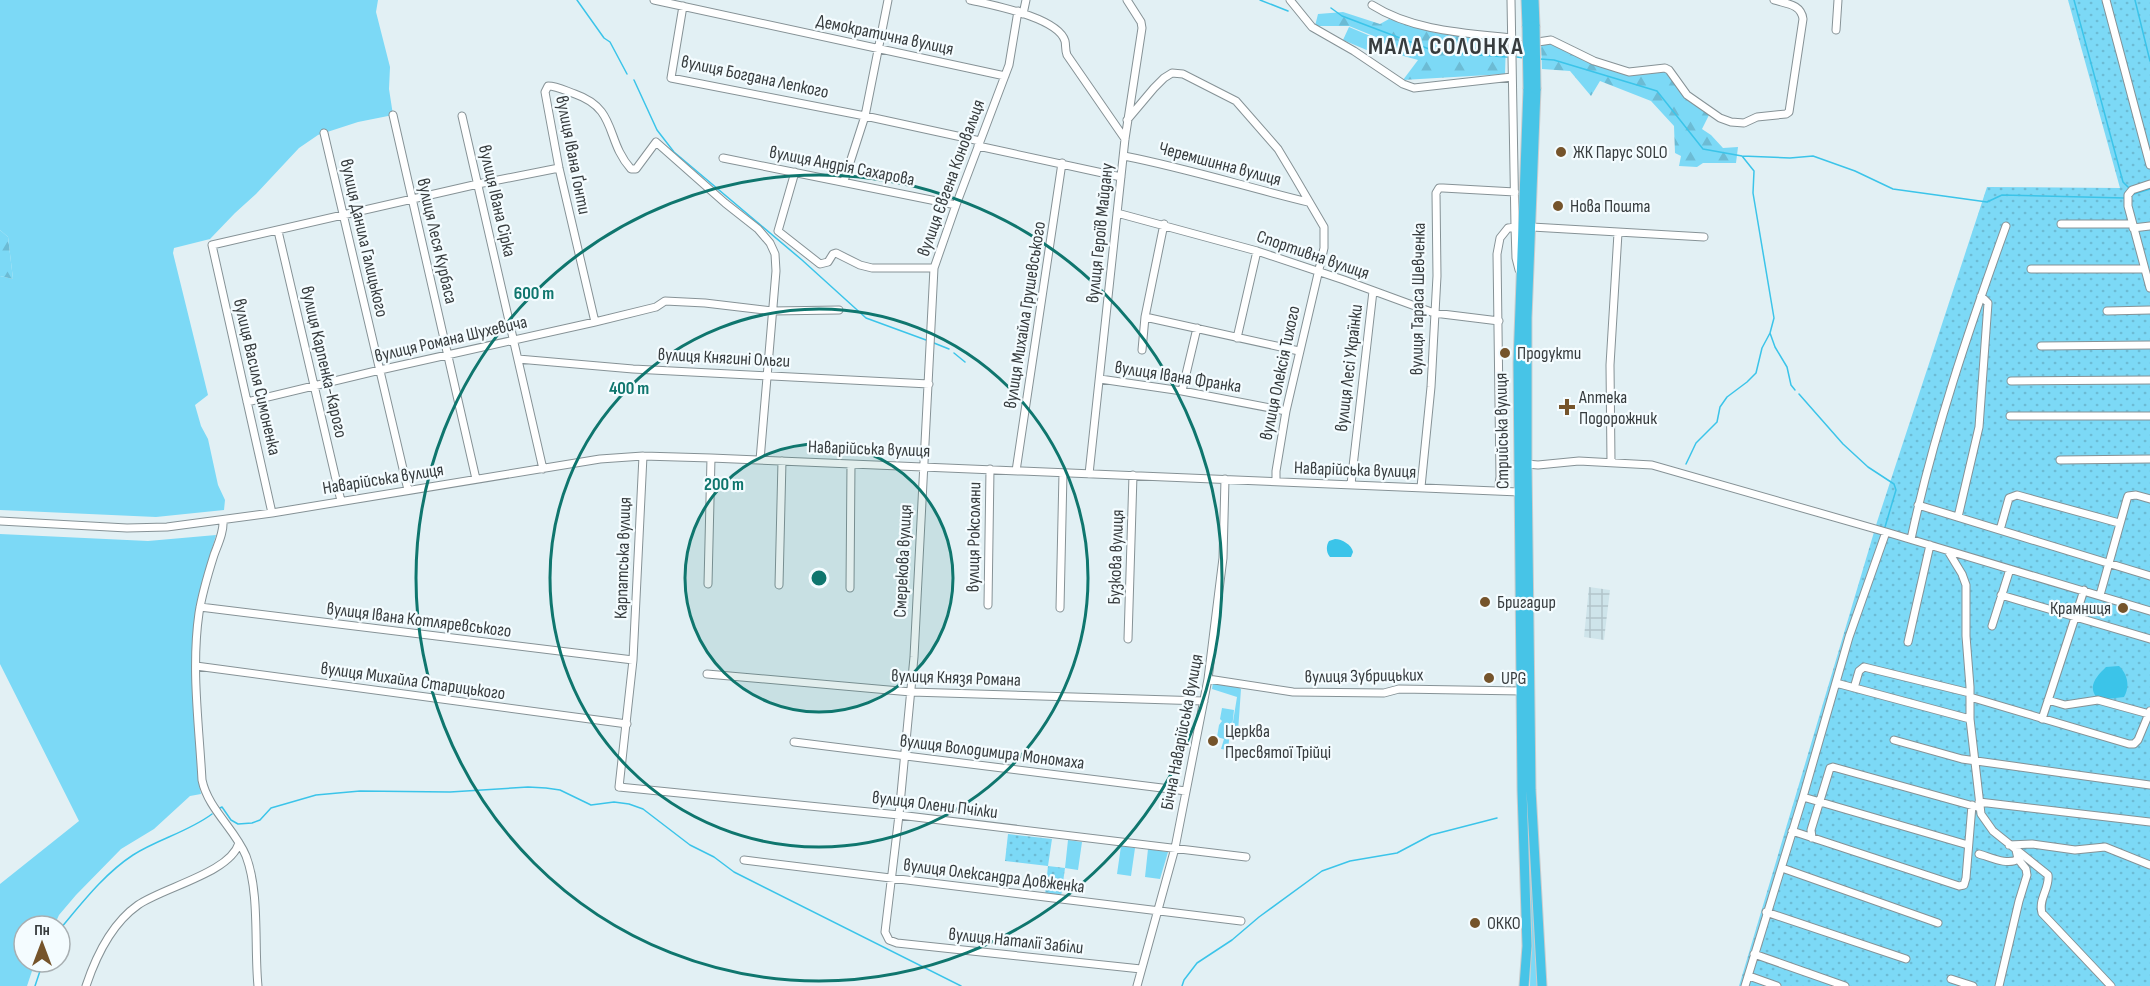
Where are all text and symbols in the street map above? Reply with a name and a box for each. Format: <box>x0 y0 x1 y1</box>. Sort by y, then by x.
street label: Демократична вулиця <box>814 10 956 60</box>
district label: МАЛА СОЛОНКА <box>1368 32 1524 61</box>
street label: вулиця Богдана Лепкого <box>679 51 831 103</box>
street label: вулиця Івана Ґонти <box>551 94 595 216</box>
street label: вулиця Євгена Коновальця <box>913 97 989 259</box>
street label: Черемшинна вулиця <box>1156 138 1284 190</box>
street label: вулиця Андрія Сахарова <box>768 142 916 190</box>
place label: ЖК Парус SOLO <box>1573 142 1668 163</box>
street label: вулиця Івана Сірка <box>474 143 520 259</box>
marker: ЖК Парус SOLO <box>1554 145 1568 159</box>
street label: вулиця Данила Галицького <box>336 157 392 319</box>
street label: вулиця Героїв Майдану <box>1082 162 1118 304</box>
street label: вулиця Леся Курбаса <box>412 176 462 306</box>
place label: Нова Пошта <box>1570 196 1650 217</box>
marker: Нова Пошта <box>1551 199 1565 213</box>
street label: вулиця Михайла Грушевського <box>1000 220 1050 410</box>
street label: вулиця Тараса Шевченка <box>1406 223 1430 375</box>
street label: Спортивна вулиця <box>1254 226 1372 284</box>
text: 600 m <box>514 283 554 304</box>
street label: вулиця Карпенка-Карого <box>296 284 352 440</box>
street label: вулиця Василя Симоненка <box>229 297 285 457</box>
street label: вулиця Лесі Українки <box>1331 303 1367 433</box>
street label: вулиця Олексія Тихого <box>1256 304 1304 442</box>
street label: вулиця Романа Шухевича <box>373 311 529 367</box>
place label: Продукти <box>1517 343 1581 364</box>
street label: вулиця Княгині Ольги <box>657 344 791 372</box>
marker: Продукти <box>1498 346 1512 360</box>
street label: вулиця Івана Франка <box>1113 357 1243 397</box>
street label: Стрийська вулиця <box>1490 373 1514 489</box>
text: 400 m <box>609 378 649 399</box>
place label: Аптека Подорожник <box>1578 387 1657 429</box>
marker: Аптека Подорожник <box>1560 400 1574 414</box>
street label: Наварійська вулиця <box>807 436 931 462</box>
street label: Наварійська вулиця <box>1293 457 1417 483</box>
street label: Наварійська вулиця <box>321 459 445 499</box>
text: 200 m <box>704 474 744 495</box>
street label: вулиця Роксоляни <box>963 482 985 592</box>
street label: Карпатська вулиця <box>610 497 636 619</box>
street label: Смерекова вулиця <box>890 504 916 618</box>
street label: Бузкова вулиця <box>1104 509 1128 605</box>
centre of rings <box>809 568 829 588</box>
place label: Бригадир <box>1497 592 1556 613</box>
marker: Бригадир <box>1478 595 1492 609</box>
street label: вулиця Івана Котляревського <box>325 598 513 642</box>
place label: Крамниця <box>2050 598 2111 619</box>
marker: Крамниця <box>2116 601 2130 615</box>
street label: Бічна Наварійська вулиця <box>1157 652 1207 812</box>
street label: вулиця Михайла Старицького <box>319 658 507 704</box>
street label: вулиця Зубрицьких <box>1304 664 1424 688</box>
street label: вулиця Князя Романа <box>891 665 1021 691</box>
place label: UPG <box>1501 668 1527 689</box>
marker: UPG <box>1482 671 1496 685</box>
place label: Церква Пресвятої Трійці <box>1225 721 1331 763</box>
street label: вулиця Володимира Мономаха <box>899 730 1086 774</box>
marker: Церква Пресвятої Трійці <box>1206 734 1220 748</box>
street label: вулиця Олени Пчілки <box>871 787 999 823</box>
street label: вулиця Олександра Довженка <box>902 854 1086 898</box>
place label: ОККО <box>1487 913 1521 934</box>
north arrow <box>12 914 72 974</box>
marker: ОККО <box>1468 916 1482 930</box>
text: Пн <box>34 921 50 940</box>
street label: вулиця Наталії Забіли <box>948 923 1084 959</box>

